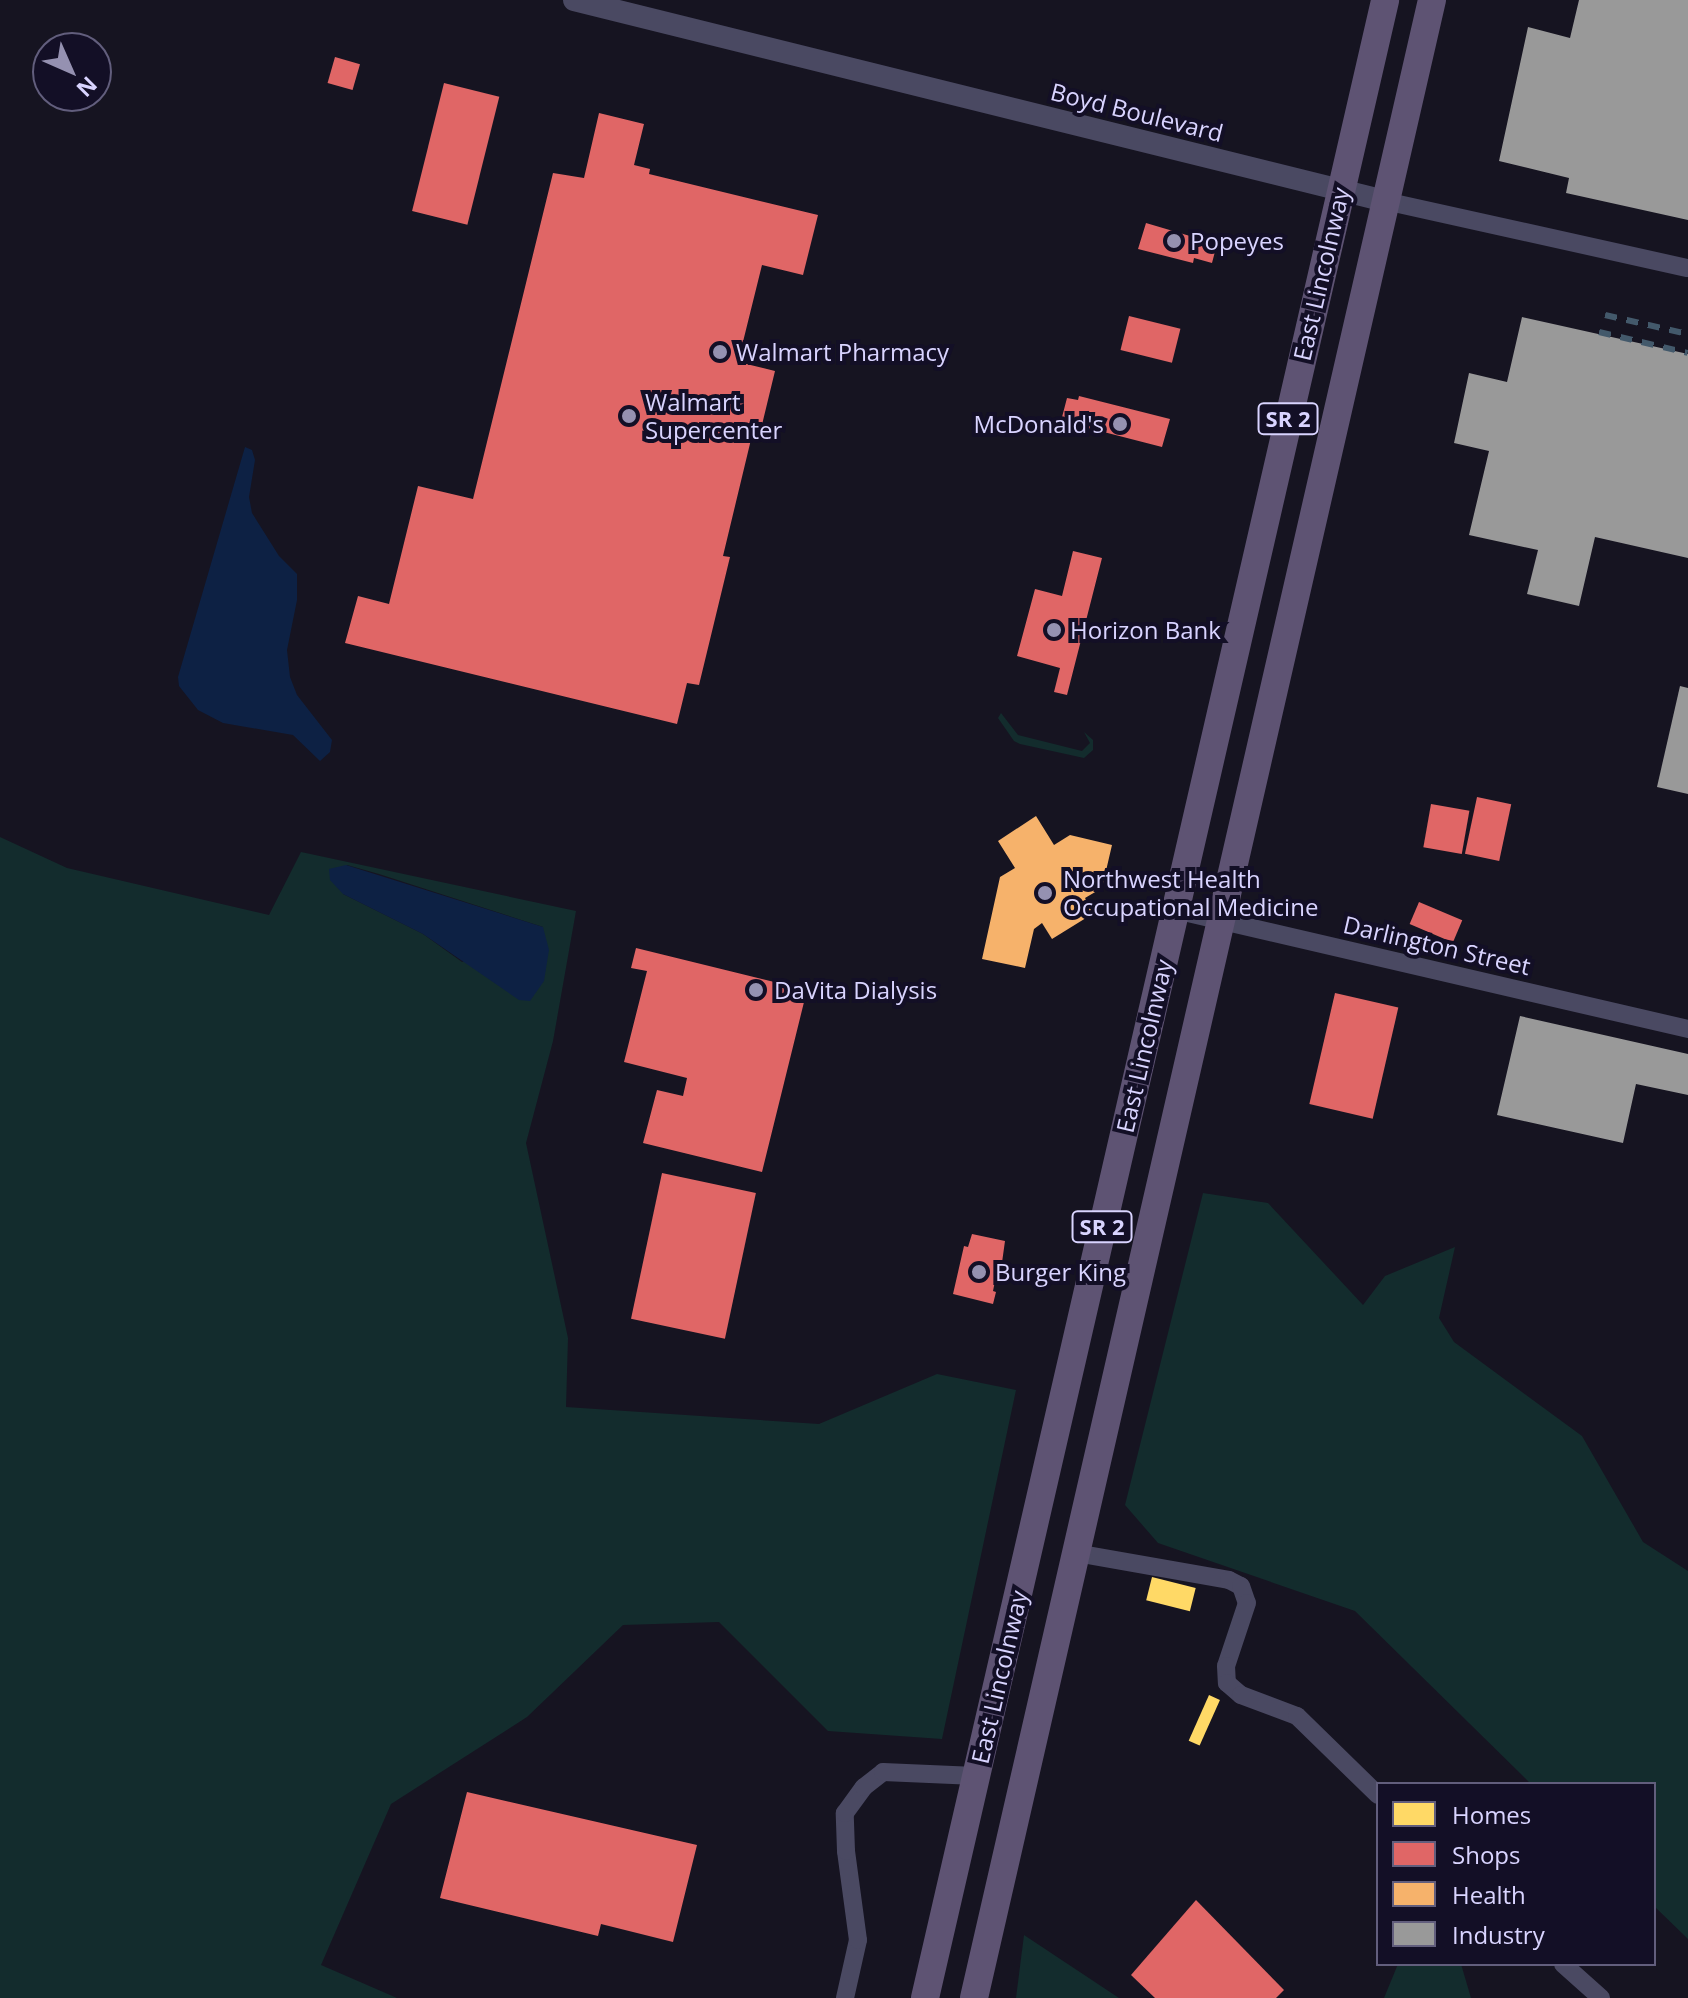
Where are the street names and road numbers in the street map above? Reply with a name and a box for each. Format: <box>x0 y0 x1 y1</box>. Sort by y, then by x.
street label: Boyd Boulevard <box>1048 77 1226 147</box>
street label: East Lincolnway <box>1287 185 1355 363</box>
road number: SR 2 <box>1256 401 1320 437</box>
street label: Darlington Street <box>1341 909 1533 981</box>
street label: East Lincolnway <box>1110 957 1178 1135</box>
road number: SR 2 <box>1070 1209 1134 1245</box>
street label: East Lincolnway <box>965 1588 1033 1766</box>

